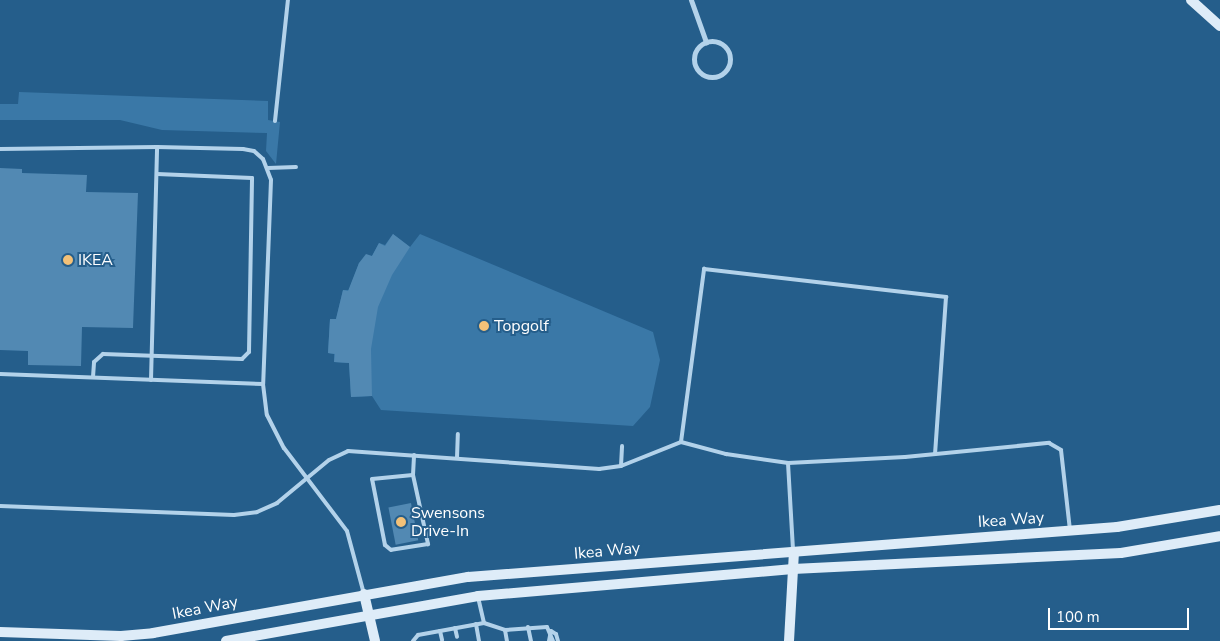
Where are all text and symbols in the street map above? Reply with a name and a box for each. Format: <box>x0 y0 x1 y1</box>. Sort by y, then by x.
place label: IKEA <box>78 250 113 270</box>
marker: IKEA <box>62 254 74 266</box>
place label: Topgolf <box>494 316 549 336</box>
marker: Topgolf <box>478 320 490 332</box>
place label: Swensons Drive-In <box>411 503 485 541</box>
street label: Ikea Way <box>977 508 1045 532</box>
marker: Swensons Drive-In <box>395 516 407 528</box>
street label: Ikea Way <box>573 539 641 563</box>
street label: Ikea Way <box>171 592 239 624</box>
scale bar <box>1050 598 1191 630</box>
text: 100 m <box>1056 607 1100 627</box>

